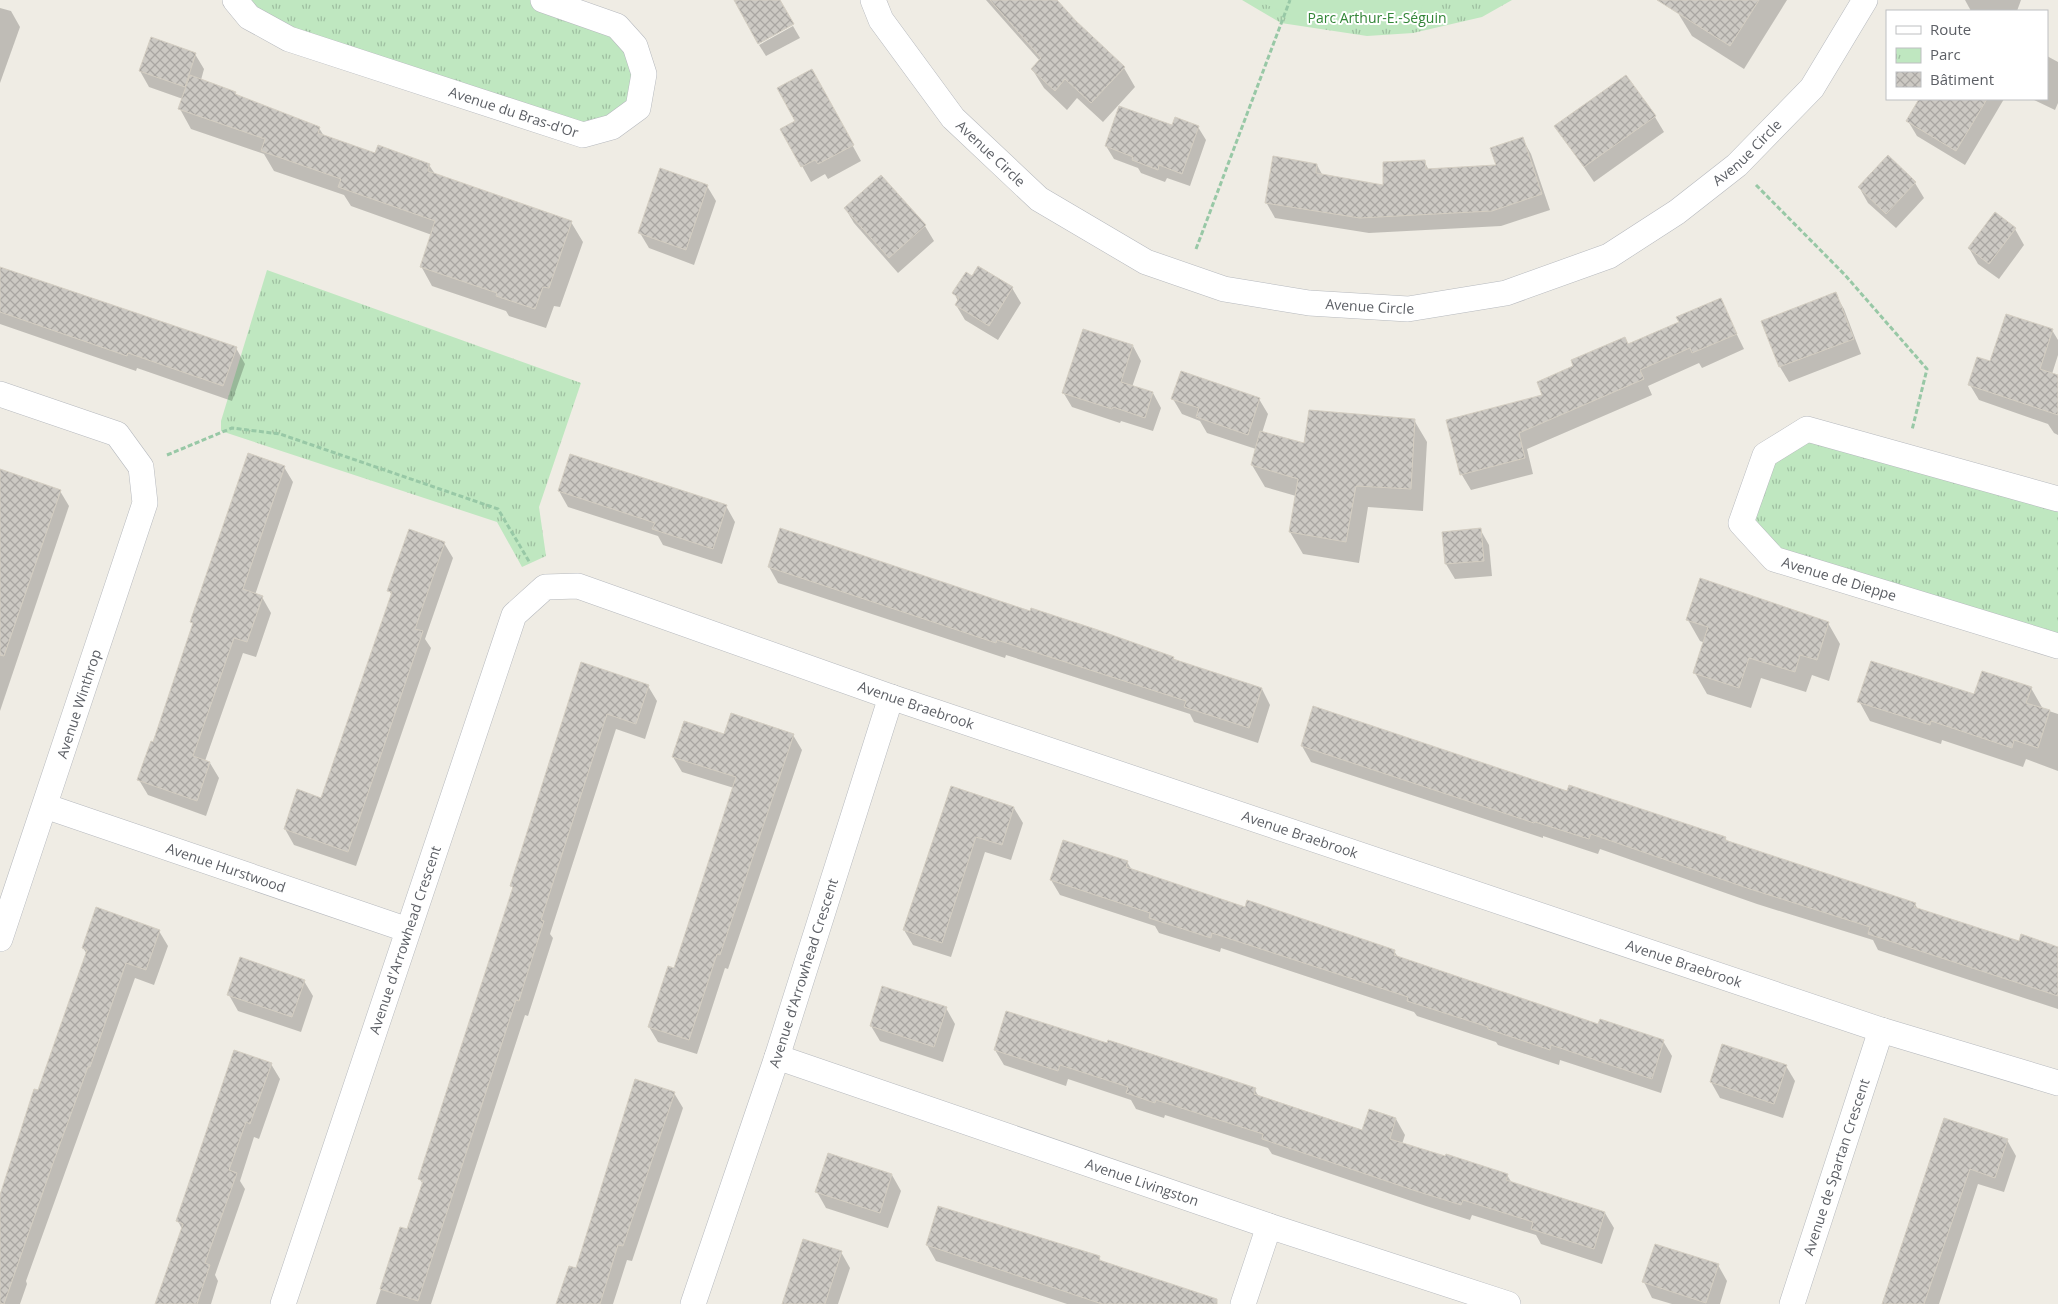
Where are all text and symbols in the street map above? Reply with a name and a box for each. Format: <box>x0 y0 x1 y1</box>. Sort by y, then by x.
park label: Parc Arthur-E.-Séguin <box>1307 8 1447 27</box>
legend <box>1886 10 2048 100</box>
text: Route <box>1930 19 1971 39</box>
text: Parc <box>1930 44 1961 64</box>
text: Bâtiment <box>1930 69 1994 89</box>
street label: Avenue du Bras-d'Or <box>447 82 581 142</box>
street label: Avenue Circle <box>1708 115 1785 190</box>
street label: Avenue Circle <box>952 116 1030 191</box>
street label: Avenue Circle <box>1325 294 1416 318</box>
street label: Avenue de Dieppe <box>1779 552 1899 605</box>
street label: Avenue Winthrop <box>52 647 105 761</box>
street label: Avenue Braebrook <box>856 676 977 734</box>
street label: Avenue Braebrook <box>1240 806 1361 863</box>
street label: Avenue Hurstwood <box>164 838 288 896</box>
street label: Avenue d'Arrowhead Crescent <box>364 843 445 1036</box>
street label: Avenue d'Arrowhead Crescent <box>764 876 842 1070</box>
street label: Avenue Braebrook <box>1623 935 1745 992</box>
street label: Avenue de Spartan Crescent <box>1798 1076 1874 1258</box>
street label: Avenue Livingston <box>1083 1154 1201 1210</box>

